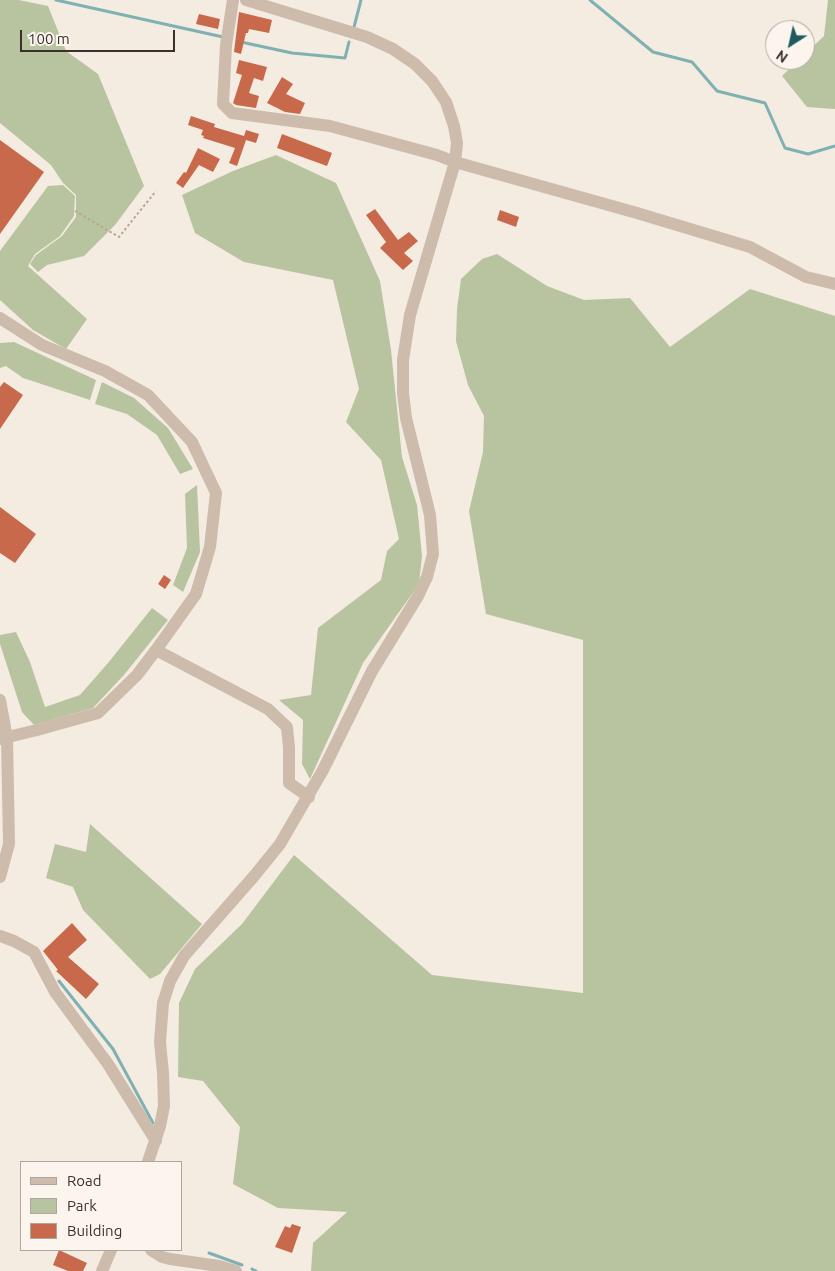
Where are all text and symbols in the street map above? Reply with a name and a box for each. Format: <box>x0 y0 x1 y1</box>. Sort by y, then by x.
scale bar <box>22 20 178 52</box>
north arrow <box>765 20 815 70</box>
text: 100 m <box>28 30 70 47</box>
text: N <box>773 47 791 66</box>
legend <box>20 1161 182 1251</box>
text: Road <box>67 1172 102 1189</box>
text: Park <box>67 1197 97 1214</box>
text: Building <box>67 1222 122 1239</box>

